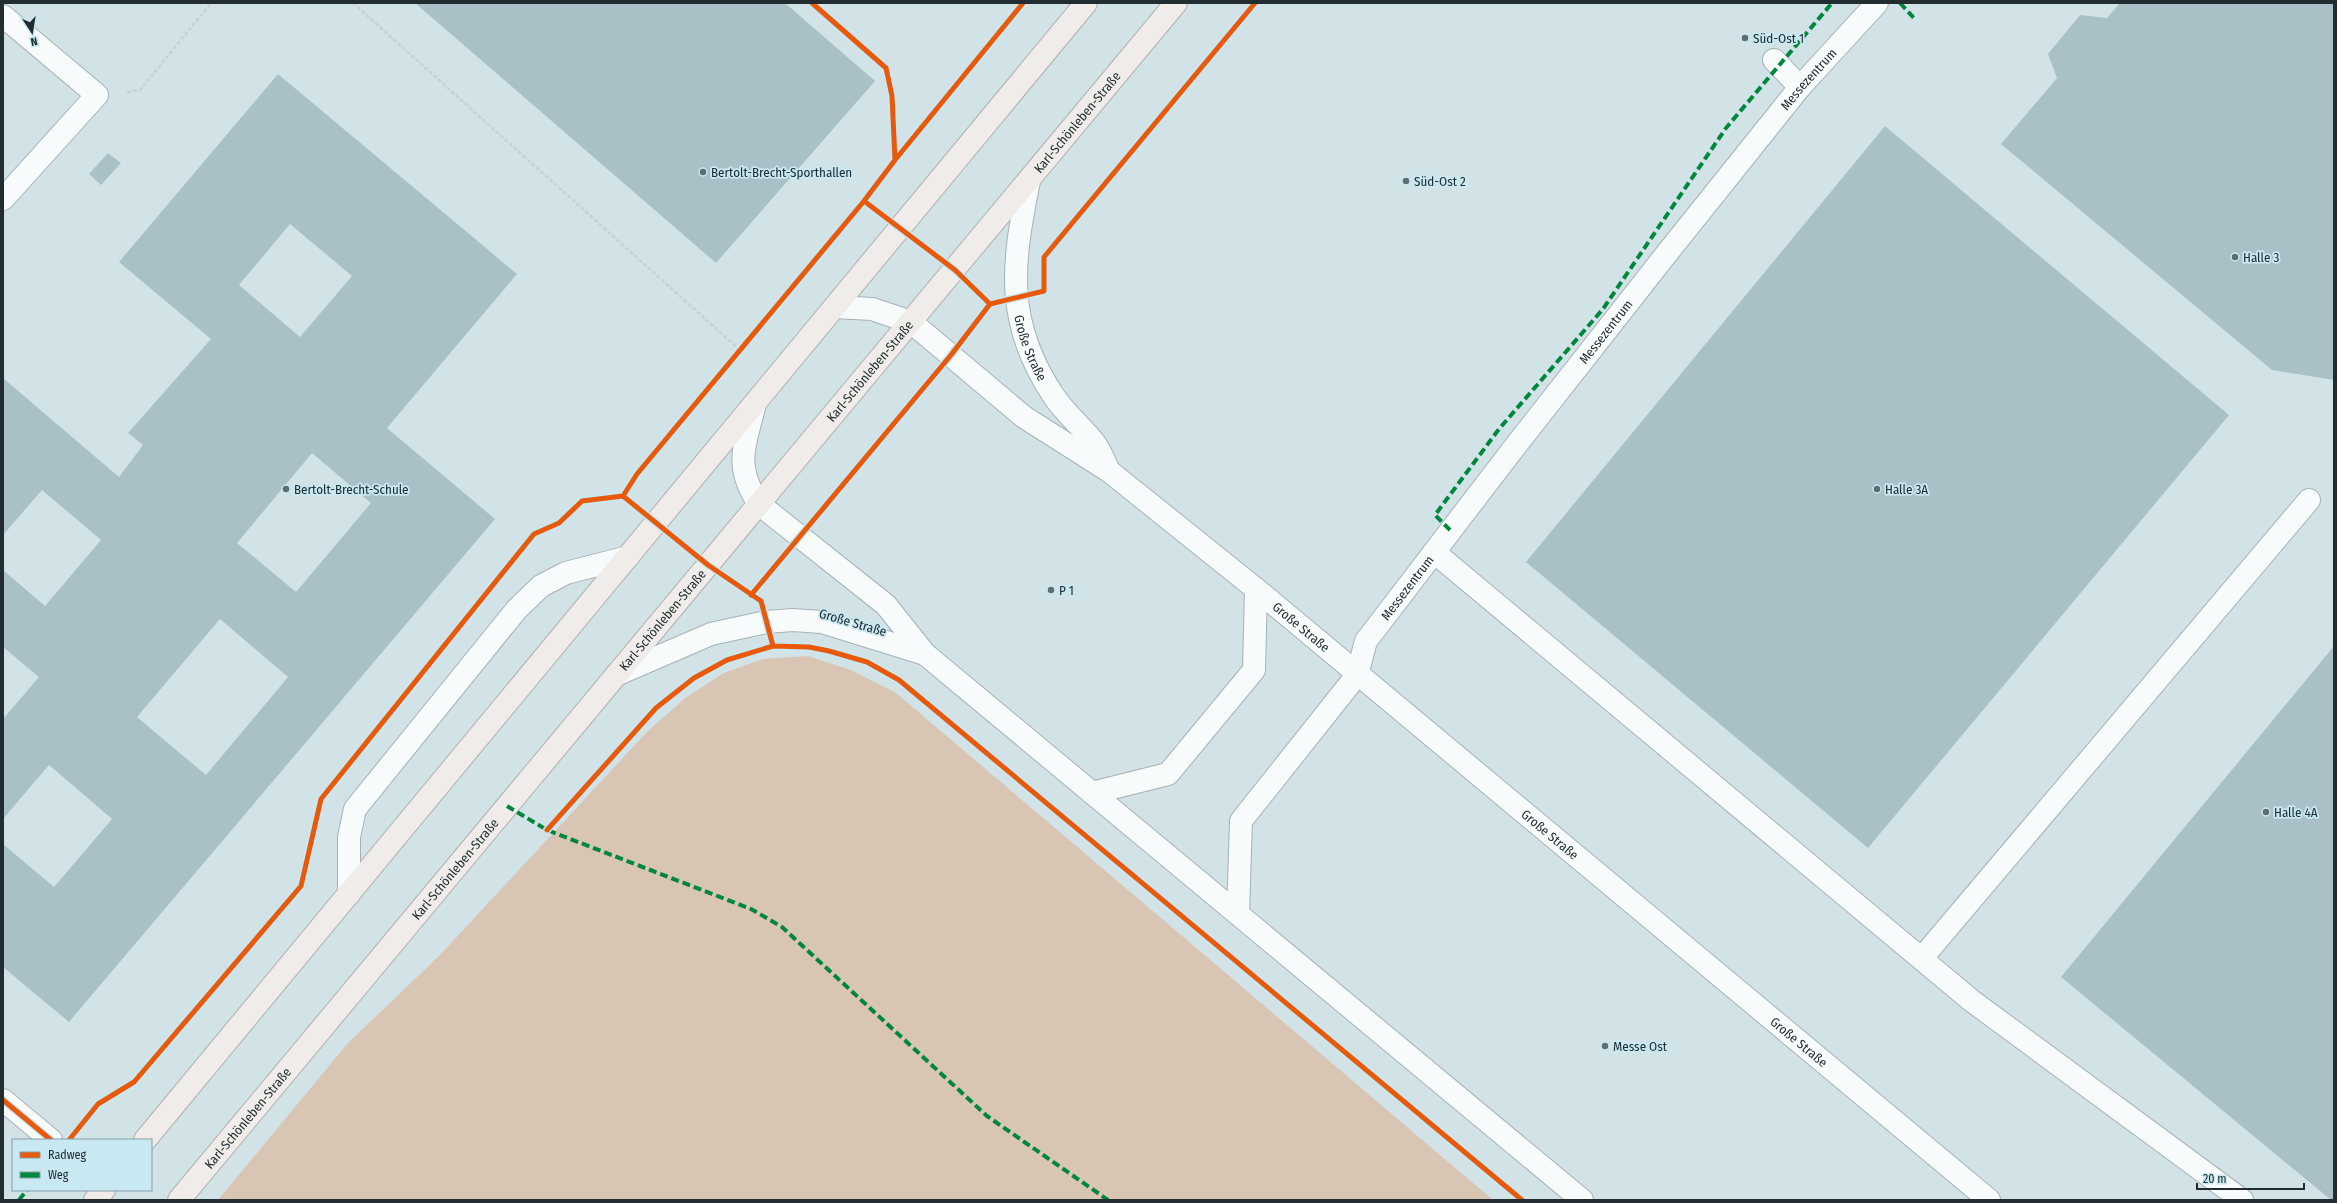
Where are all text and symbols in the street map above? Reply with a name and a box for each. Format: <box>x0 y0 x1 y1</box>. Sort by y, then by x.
north arrow <box>12 12 52 52</box>
place label: Süd-Ost 1 <box>1753 31 1804 46</box>
marker: Süd-Ost 1 <box>1740 33 1750 43</box>
text: N <box>29 34 39 48</box>
street label: Messezentrum <box>1778 45 1840 113</box>
street label: Karl-Schönleben-Straße <box>1031 69 1124 176</box>
place label: Bertolt-Brecht-Sporthallen <box>711 165 852 180</box>
marker: Bertolt-Brecht-Sporthallen <box>698 167 708 177</box>
place label: Süd-Ost 2 <box>1414 174 1466 189</box>
marker: Süd-Ost 2 <box>1401 176 1411 186</box>
place label: Halle 3 <box>2243 250 2279 265</box>
marker: Halle 3 <box>2230 252 2240 262</box>
street label: Messezentrum <box>1576 297 1636 367</box>
street label: Große Straße <box>1011 314 1050 384</box>
street label: Karl-Schönleben-Straße <box>824 318 916 425</box>
place label: Bertolt-Brecht-Schule <box>294 482 409 497</box>
place label: Halle 3A <box>1885 482 1928 497</box>
marker: Bertolt-Brecht-Schule <box>281 484 291 494</box>
marker: Halle 3A <box>1872 484 1882 494</box>
street label: Messezentrum <box>1378 553 1437 623</box>
street label: Karl-Schönleben-Straße <box>616 567 709 674</box>
place label: P 1 <box>1059 583 1074 598</box>
marker: P 1 <box>1046 585 1056 595</box>
street label: Große Straße <box>1269 599 1333 655</box>
street label: Große Straße <box>817 606 888 639</box>
place label: Halle 4A <box>2274 805 2318 820</box>
street label: Große Straße <box>1518 807 1581 863</box>
marker: Halle 4A <box>2261 807 2271 817</box>
street label: Karl-Schönleben-Straße <box>409 816 502 923</box>
street label: Große Straße <box>1767 1014 1830 1070</box>
place label: Messe Ost <box>1613 1039 1668 1054</box>
marker: Messe Ost <box>1600 1041 1610 1051</box>
street label: Karl-Schönleben-Straße <box>202 1065 294 1172</box>
legend <box>12 1139 152 1191</box>
text: Radweg <box>48 1148 87 1162</box>
scale bar <box>2197 1165 2304 1191</box>
text: Weg <box>48 1168 69 1182</box>
text: 20 m <box>2203 1172 2227 1186</box>

